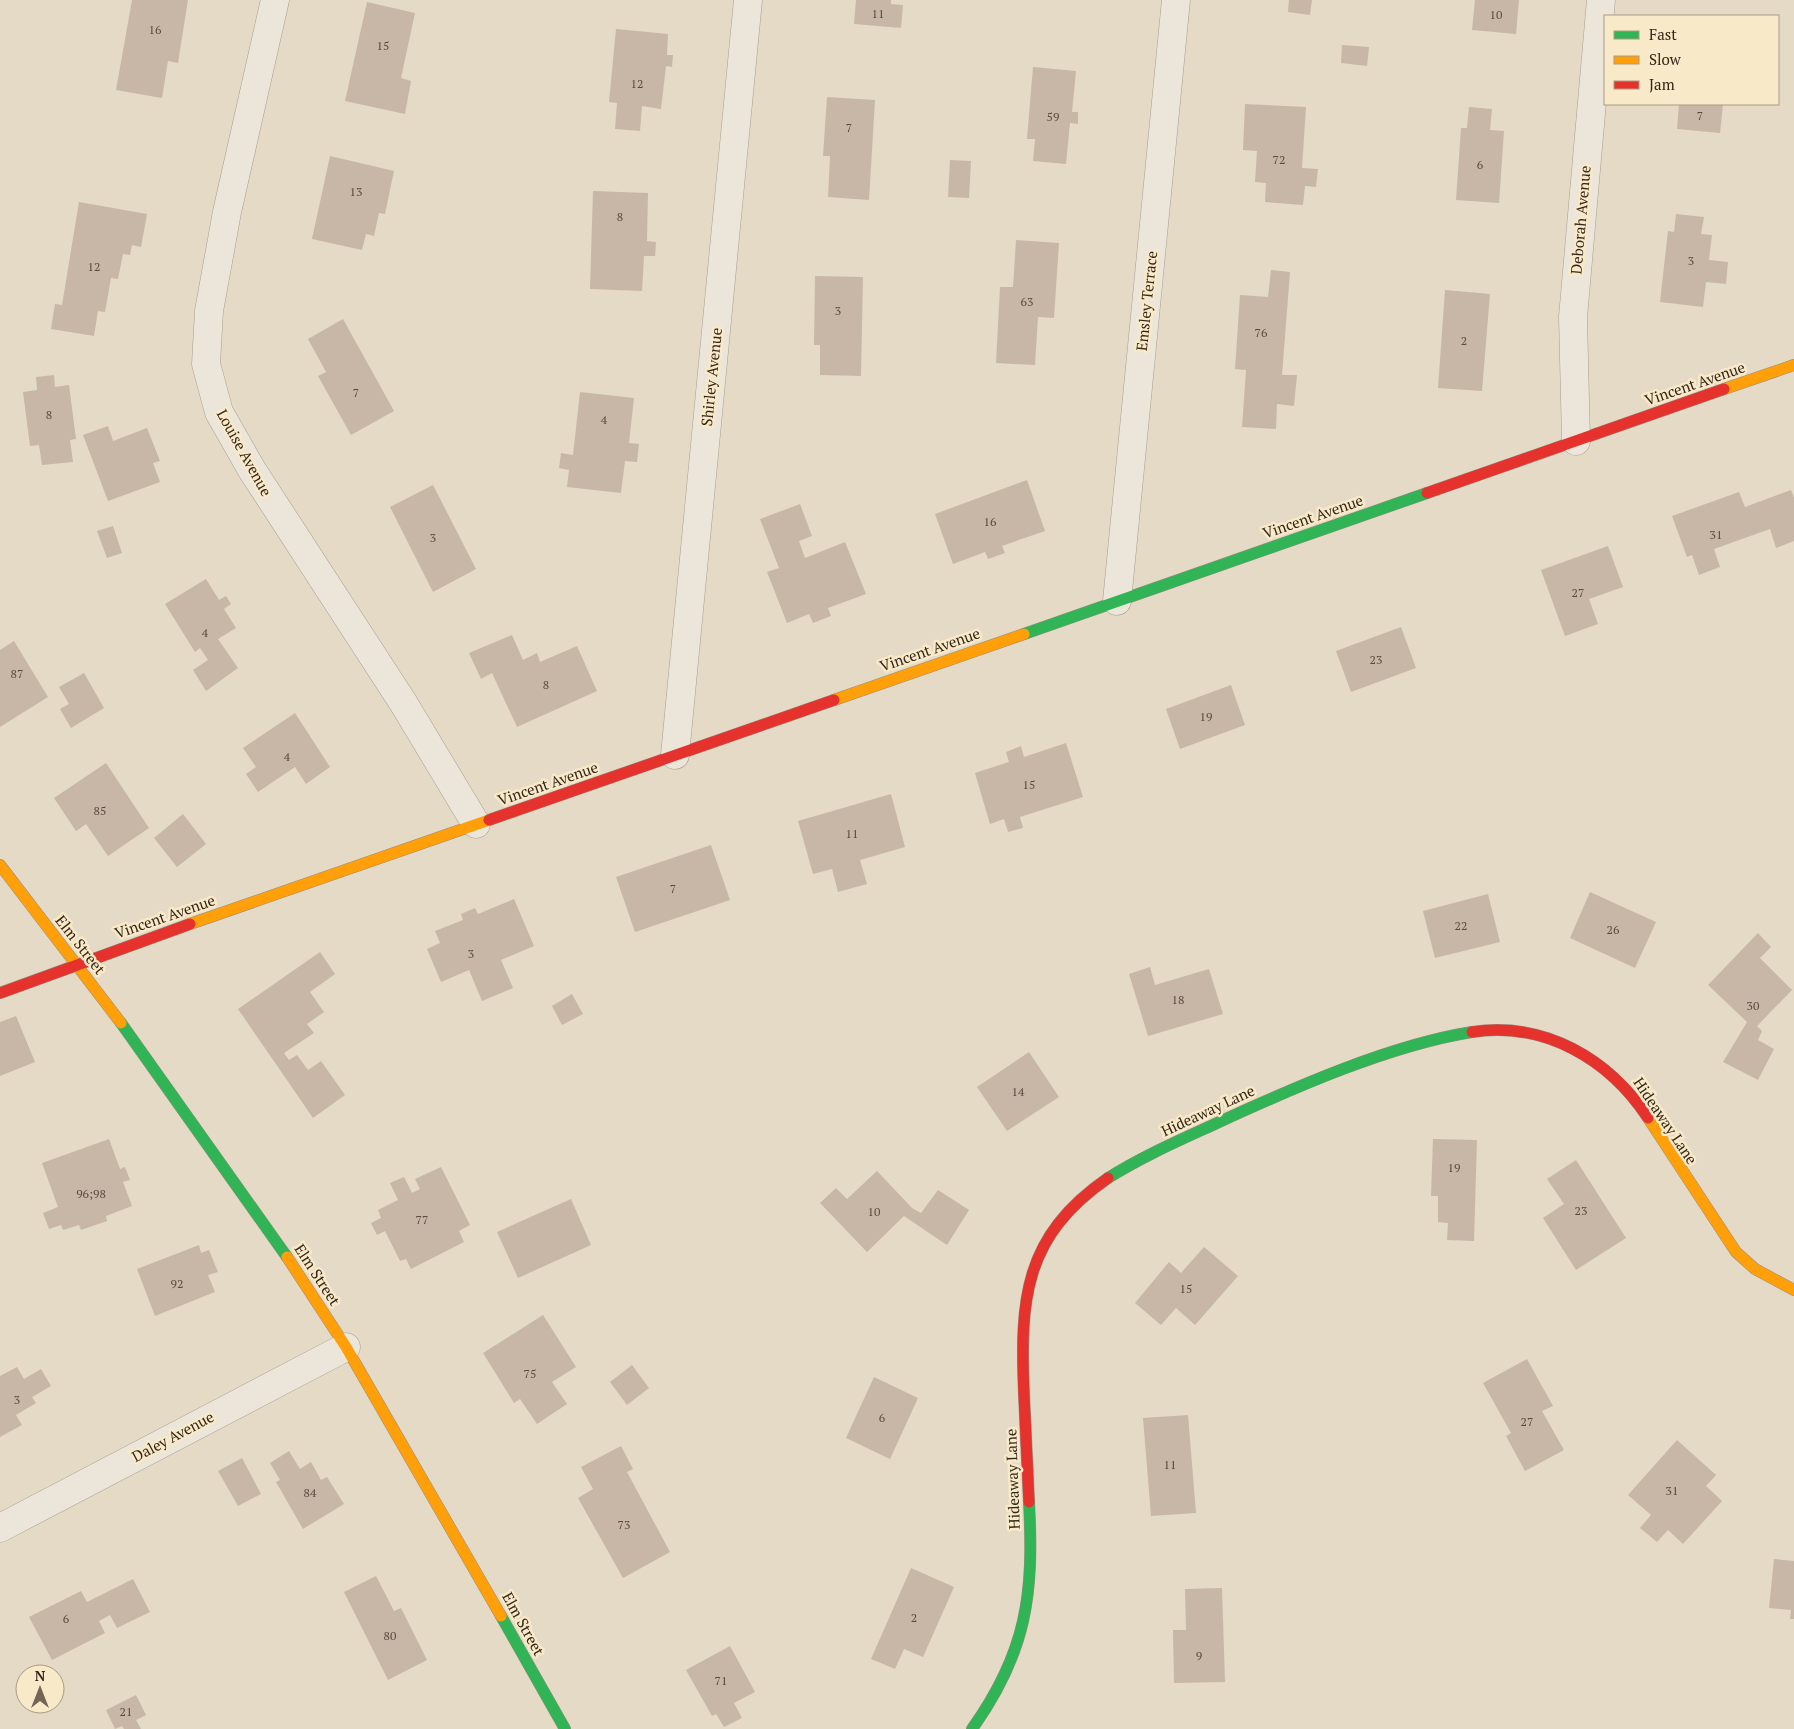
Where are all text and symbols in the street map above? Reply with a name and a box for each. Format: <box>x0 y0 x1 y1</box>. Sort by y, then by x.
house number: 11 <box>872 6 884 21</box>
house number: 10 <box>1490 7 1502 22</box>
legend <box>1604 15 1779 105</box>
house number: 16 <box>149 22 162 37</box>
text: Fast <box>1649 24 1677 44</box>
house number: 15 <box>377 38 389 53</box>
text: Slow <box>1649 49 1682 69</box>
text: Jam <box>1649 74 1675 94</box>
house number: 12 <box>631 76 643 91</box>
house number: 7 <box>1697 108 1703 123</box>
house number: 59 <box>1047 109 1059 124</box>
house number: 7 <box>846 120 852 135</box>
house number: 72 <box>1273 152 1285 167</box>
house number: 6 <box>1477 157 1484 172</box>
street label: Deborah Avenue <box>1565 165 1595 275</box>
house number: 13 <box>350 184 362 199</box>
house number: 8 <box>617 209 623 224</box>
street label: Emsley Terrace <box>1131 250 1161 352</box>
house number: 3 <box>1688 253 1694 268</box>
house number: 12 <box>88 259 100 274</box>
house number: 63 <box>1021 294 1033 309</box>
house number: 3 <box>835 303 841 318</box>
house number: 76 <box>1255 325 1268 340</box>
street label: Shirley Avenue <box>696 327 726 427</box>
house number: 2 <box>1461 333 1467 348</box>
street label: Vincent Avenue <box>1642 357 1748 410</box>
house number: 7 <box>353 385 359 400</box>
street label: Louise Avenue <box>213 406 277 499</box>
house number: 8 <box>46 407 52 422</box>
house number: 4 <box>601 412 608 427</box>
street label: Vincent Avenue <box>1260 490 1366 543</box>
house number: 16 <box>984 514 997 529</box>
house number: 31 <box>1710 527 1722 542</box>
house number: 3 <box>430 530 436 545</box>
house number: 27 <box>1572 585 1584 600</box>
street label: Vincent Avenue <box>877 623 983 676</box>
house number: 4 <box>202 625 209 640</box>
house number: 23 <box>1370 652 1382 667</box>
house number: 87 <box>11 666 23 681</box>
house number: 8 <box>543 677 549 692</box>
house number: 19 <box>1200 709 1212 724</box>
house number: 4 <box>284 749 291 764</box>
street label: Vincent Avenue <box>495 757 601 810</box>
house number: 15 <box>1023 777 1035 792</box>
house number: 85 <box>94 803 106 818</box>
house number: 11 <box>846 826 858 841</box>
house number: 7 <box>670 881 676 896</box>
street label: Vincent Avenue <box>112 890 218 943</box>
street label: Elm Street <box>51 911 110 978</box>
house number: 22 <box>1455 918 1467 933</box>
house number: 26 <box>1607 922 1620 937</box>
house number: 3 <box>468 946 474 961</box>
house number: 18 <box>1172 992 1184 1007</box>
house number: 30 <box>1747 998 1759 1013</box>
street label: Hideaway Lane <box>1629 1073 1702 1168</box>
street label: Hideaway Lane <box>1158 1080 1258 1140</box>
house number: 14 <box>1012 1084 1025 1099</box>
house number: 19 <box>1448 1160 1460 1175</box>
house number: 96;98 <box>76 1186 106 1201</box>
house number: 23 <box>1575 1203 1587 1218</box>
house number: 10 <box>868 1204 880 1219</box>
house number: 77 <box>416 1212 428 1227</box>
street label: Elm Street <box>290 1240 345 1310</box>
house number: 92 <box>171 1276 183 1291</box>
house number: 15 <box>1180 1281 1192 1296</box>
house number: 75 <box>524 1366 536 1381</box>
house number: 3 <box>14 1392 20 1407</box>
street label: Daley Avenue <box>128 1406 217 1466</box>
house number: 6 <box>879 1410 886 1425</box>
house number: 27 <box>1521 1414 1533 1429</box>
street label: Hideaway Lane <box>1000 1428 1024 1530</box>
house number: 11 <box>1164 1457 1176 1472</box>
house number: 31 <box>1666 1483 1678 1498</box>
house number: 84 <box>304 1485 317 1500</box>
house number: 73 <box>618 1517 630 1532</box>
street label: Elm Street <box>498 1588 550 1659</box>
house number: 2 <box>911 1610 917 1625</box>
house number: 6 <box>63 1611 70 1626</box>
house number: 80 <box>384 1628 396 1643</box>
house number: 9 <box>1196 1648 1202 1663</box>
north arrow <box>15 1664 65 1714</box>
text: N <box>35 1666 46 1685</box>
house number: 71 <box>715 1673 727 1688</box>
house number: 21 <box>120 1704 132 1719</box>

